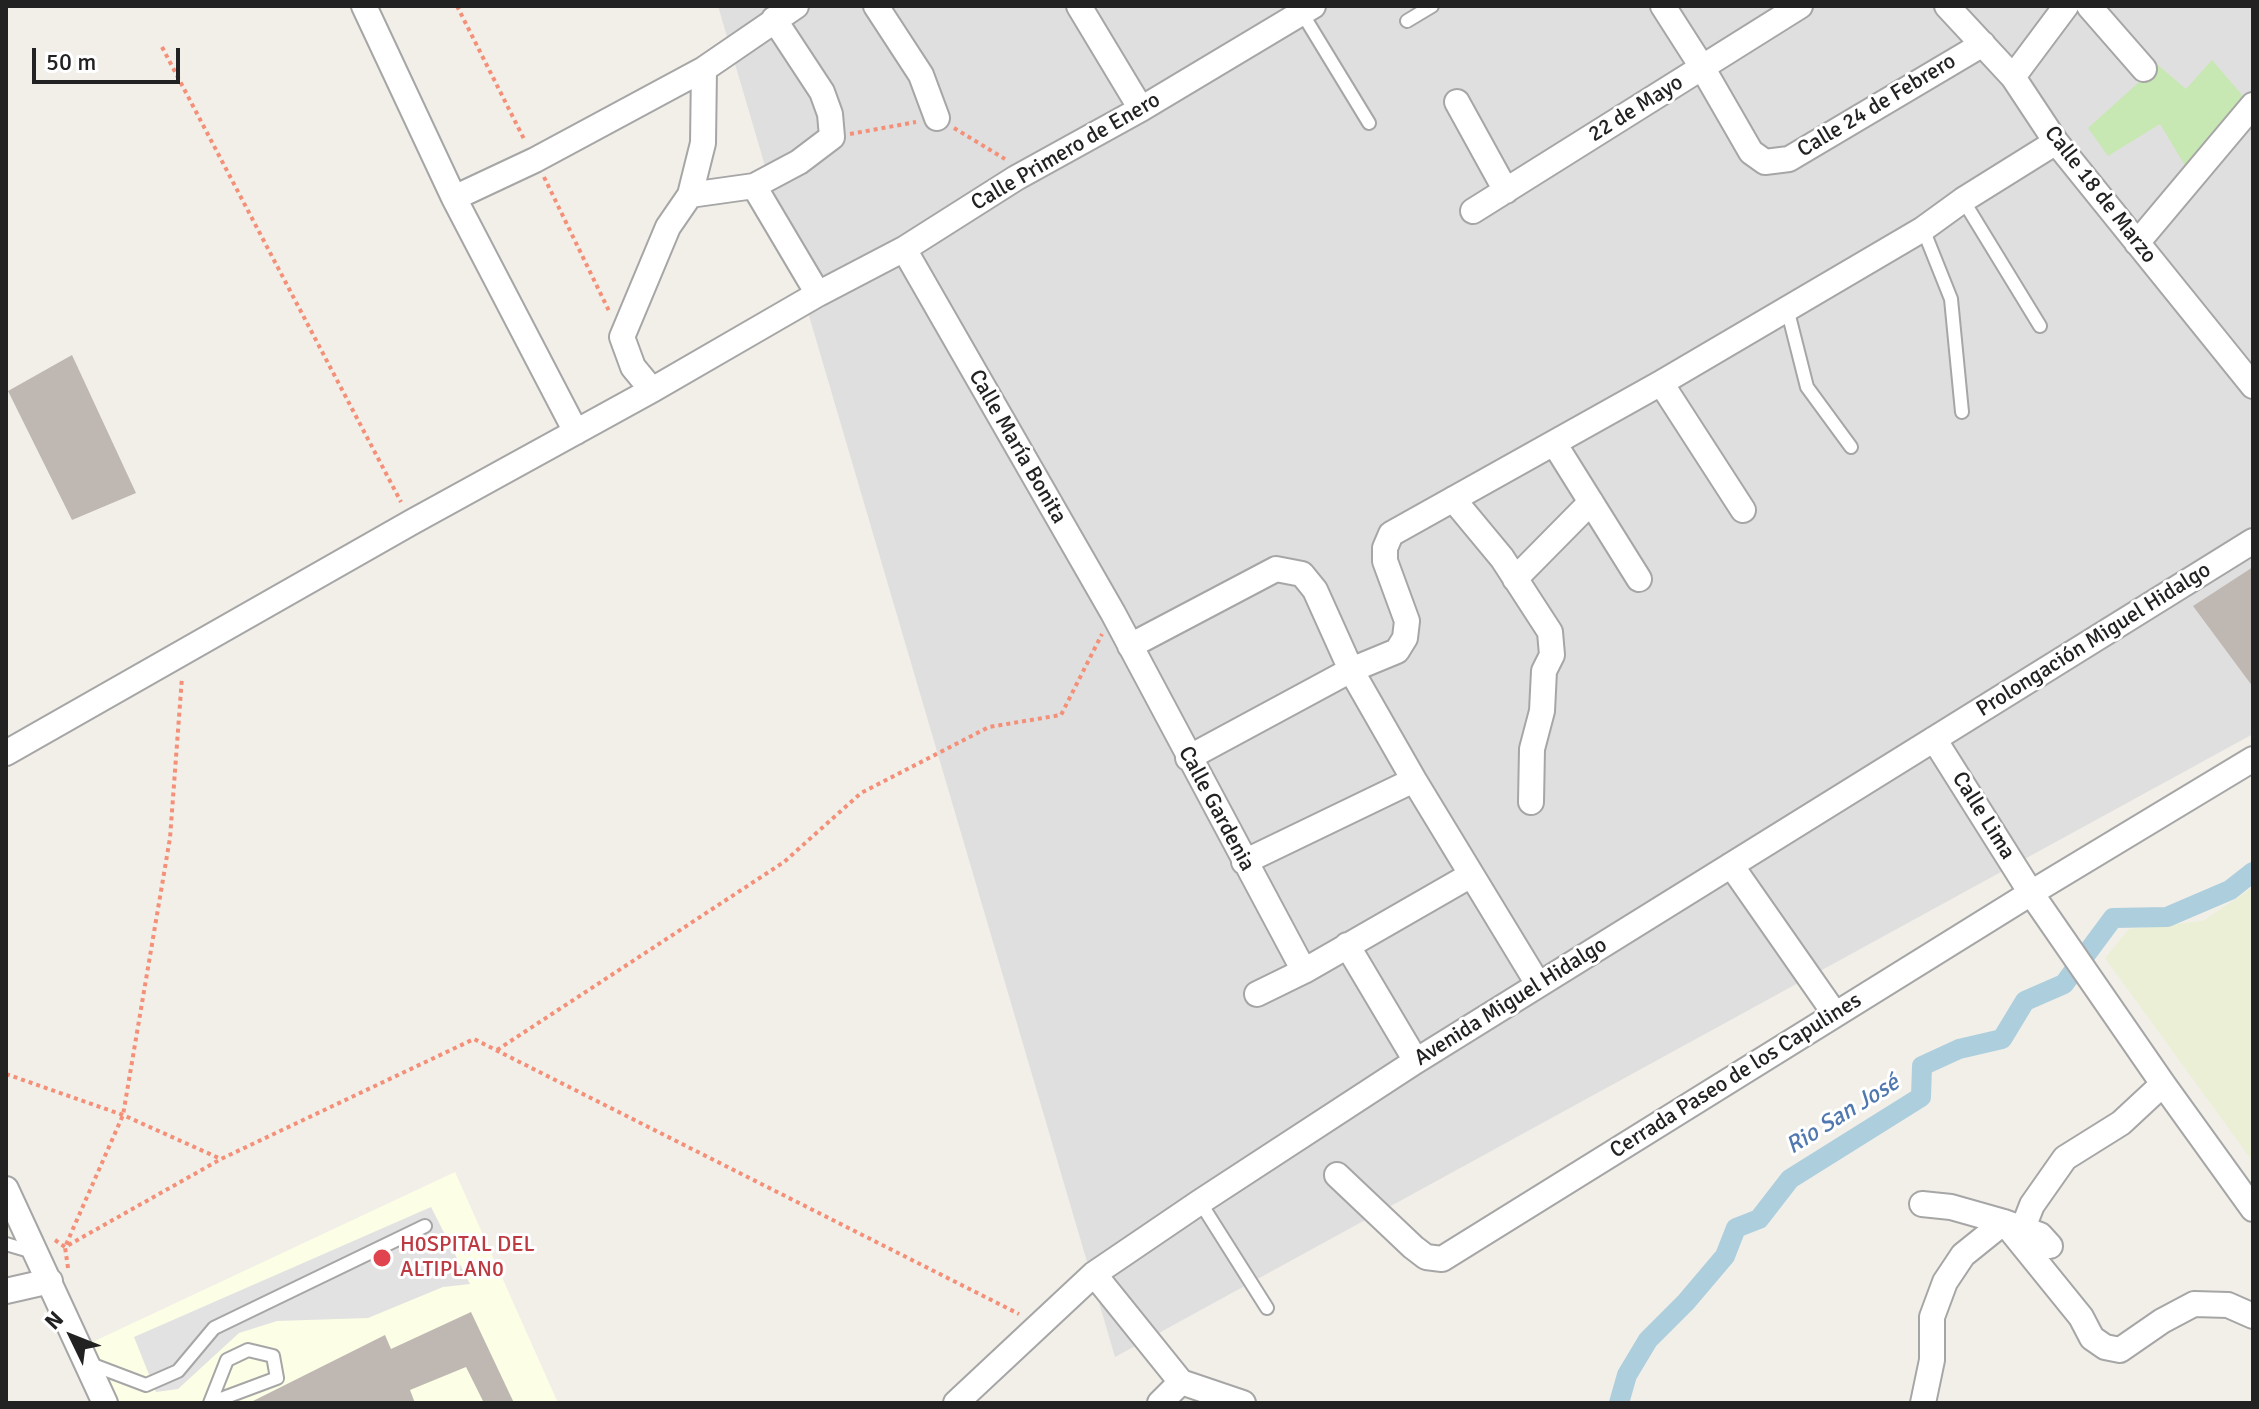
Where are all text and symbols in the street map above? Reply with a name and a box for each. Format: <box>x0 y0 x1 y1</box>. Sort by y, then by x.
scale bar <box>36 32 184 82</box>
text: 50 m <box>46 47 96 77</box>
street label: Calle 24 de Febrero <box>1793 48 1961 164</box>
street label: 22 de Mayo <box>1584 70 1688 148</box>
street label: Calle Primero de Enero <box>967 87 1165 217</box>
street label: Calle 18 de Marzo <box>2038 121 2162 269</box>
street label: Calle María Bonita <box>962 365 1072 529</box>
street label: Prolongación Miguel Hidalgo <box>1972 557 2216 723</box>
street label: Calle Gardenia <box>1172 742 1260 876</box>
street label: Calle Lima <box>1946 767 2020 865</box>
street label: Avenida Miguel Hidalgo <box>1410 932 1612 1072</box>
street label: Cerrada Paseo de los Capulines <box>1605 988 1867 1164</box>
water label: Rio San José <box>1781 1069 1905 1161</box>
place label: H0SPITAL DEL ALTIPLAN0 <box>400 1232 535 1284</box>
marker: H0SPITAL DEL ALTIPLAN0 <box>371 1247 393 1269</box>
north arrow <box>32 1297 112 1377</box>
text: N <box>39 1305 69 1335</box>

